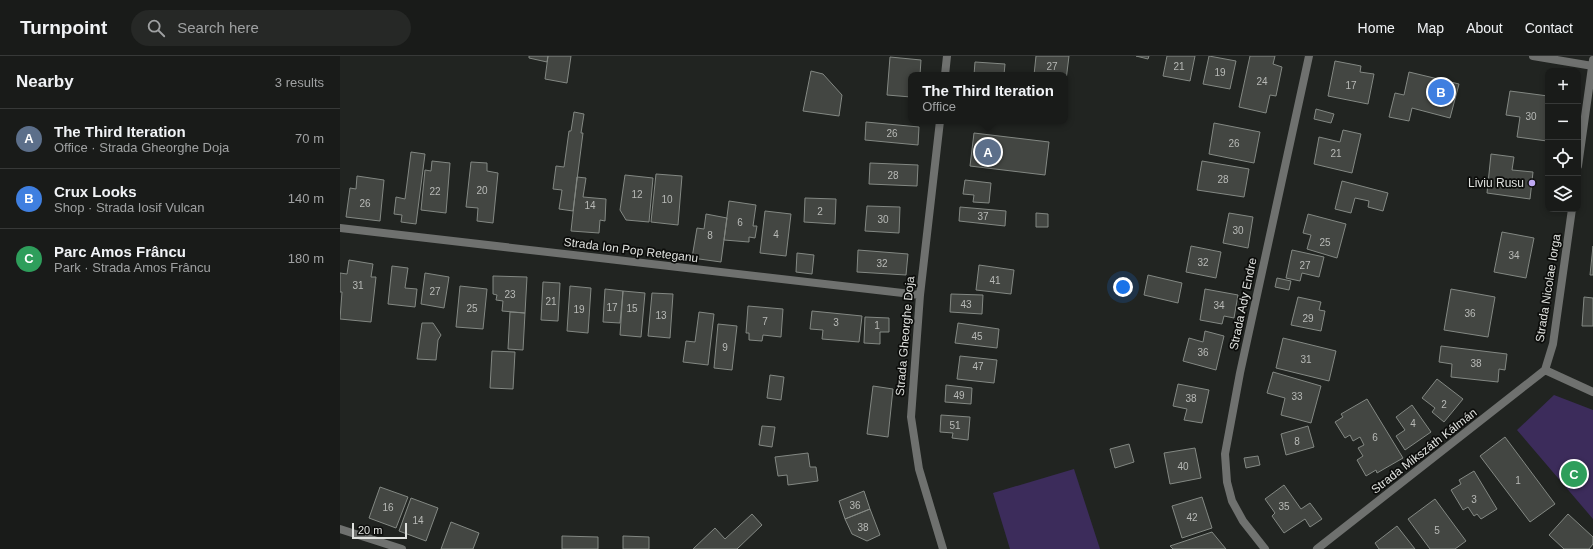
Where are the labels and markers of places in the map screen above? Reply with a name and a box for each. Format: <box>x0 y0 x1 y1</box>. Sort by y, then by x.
pin: B <box>1428 77 1454 107</box>
pin: A <box>975 137 1001 167</box>
place label: Liviu Rusu <box>1468 176 1524 190</box>
marker: Liviu Rusu <box>1527 178 1537 188</box>
pin: C <box>1561 459 1587 489</box>

